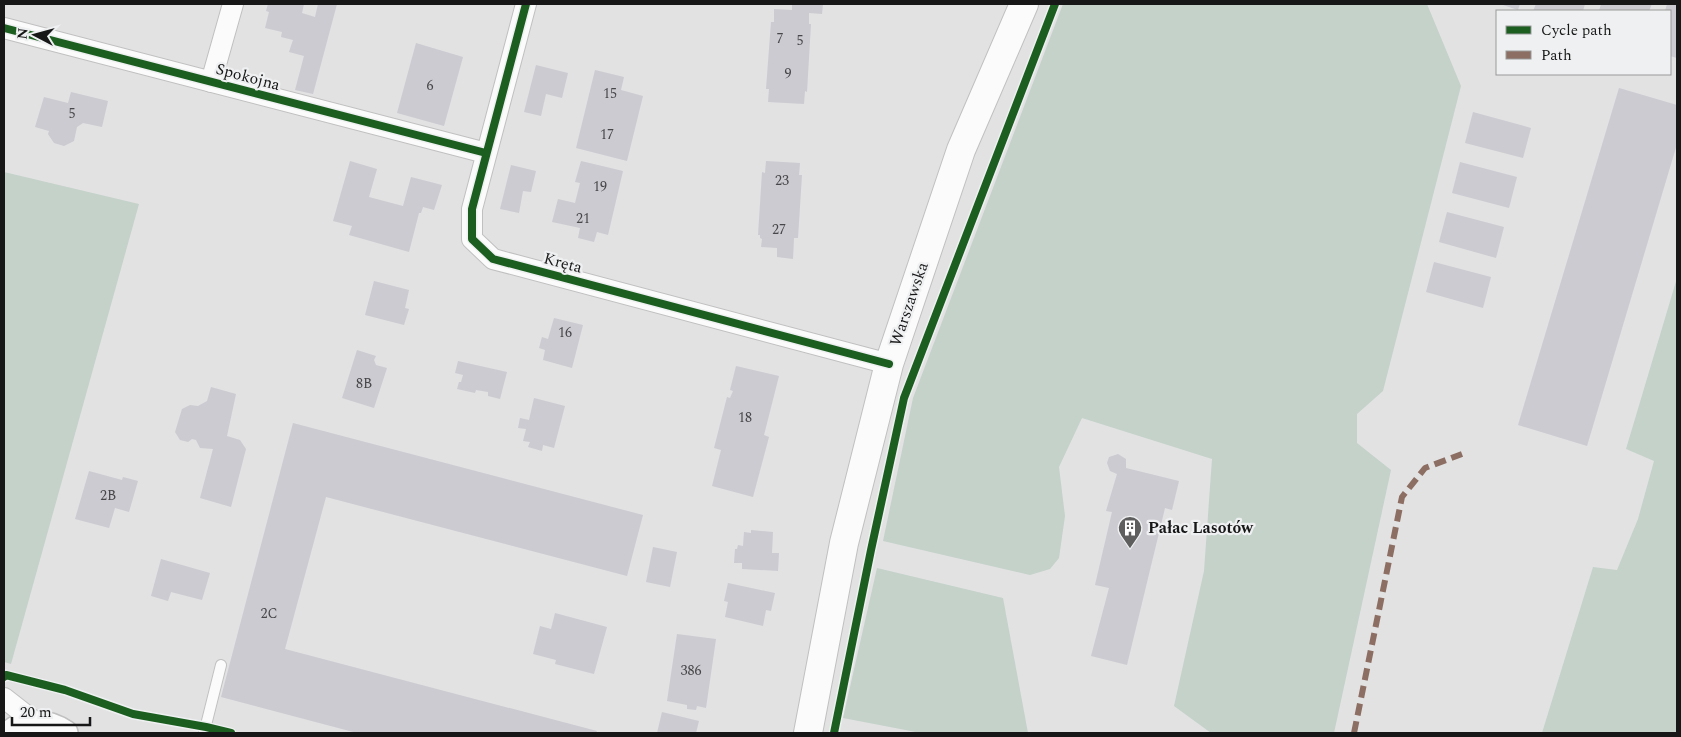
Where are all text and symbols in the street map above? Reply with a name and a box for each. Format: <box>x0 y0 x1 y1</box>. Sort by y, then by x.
north arrow <box>10 10 60 60</box>
legend <box>1496 10 1671 75</box>
text: Cycle path <box>1541 19 1612 42</box>
text: N <box>12 27 34 40</box>
house number: 7 <box>777 28 784 49</box>
house number: 5 <box>797 30 804 51</box>
text: Path <box>1541 44 1572 67</box>
street label: Spokojna <box>213 57 283 97</box>
house number: 9 <box>785 63 792 84</box>
house number: 6 <box>427 75 434 96</box>
house number: 15 <box>603 83 617 104</box>
house number: 5 <box>69 103 76 124</box>
house number: 17 <box>600 124 614 145</box>
house number: 23 <box>775 170 789 191</box>
house number: 19 <box>593 176 607 197</box>
house number: 21 <box>576 208 590 229</box>
house number: 27 <box>772 219 786 240</box>
street label: Kręta <box>541 246 585 280</box>
street label: Warszawska <box>883 259 935 349</box>
house number: 16 <box>558 322 572 343</box>
house number: 8B <box>356 373 372 394</box>
house number: 18 <box>738 407 752 428</box>
house number: 2B <box>100 485 116 506</box>
building icon: Pałac Lasotów <box>1117 515 1143 549</box>
place label: Pałac Lasotów <box>1148 516 1254 540</box>
house number: 2C <box>260 603 278 624</box>
house number: 386 <box>681 660 702 681</box>
scale bar <box>12 694 90 726</box>
text: 20 m <box>20 701 52 724</box>

